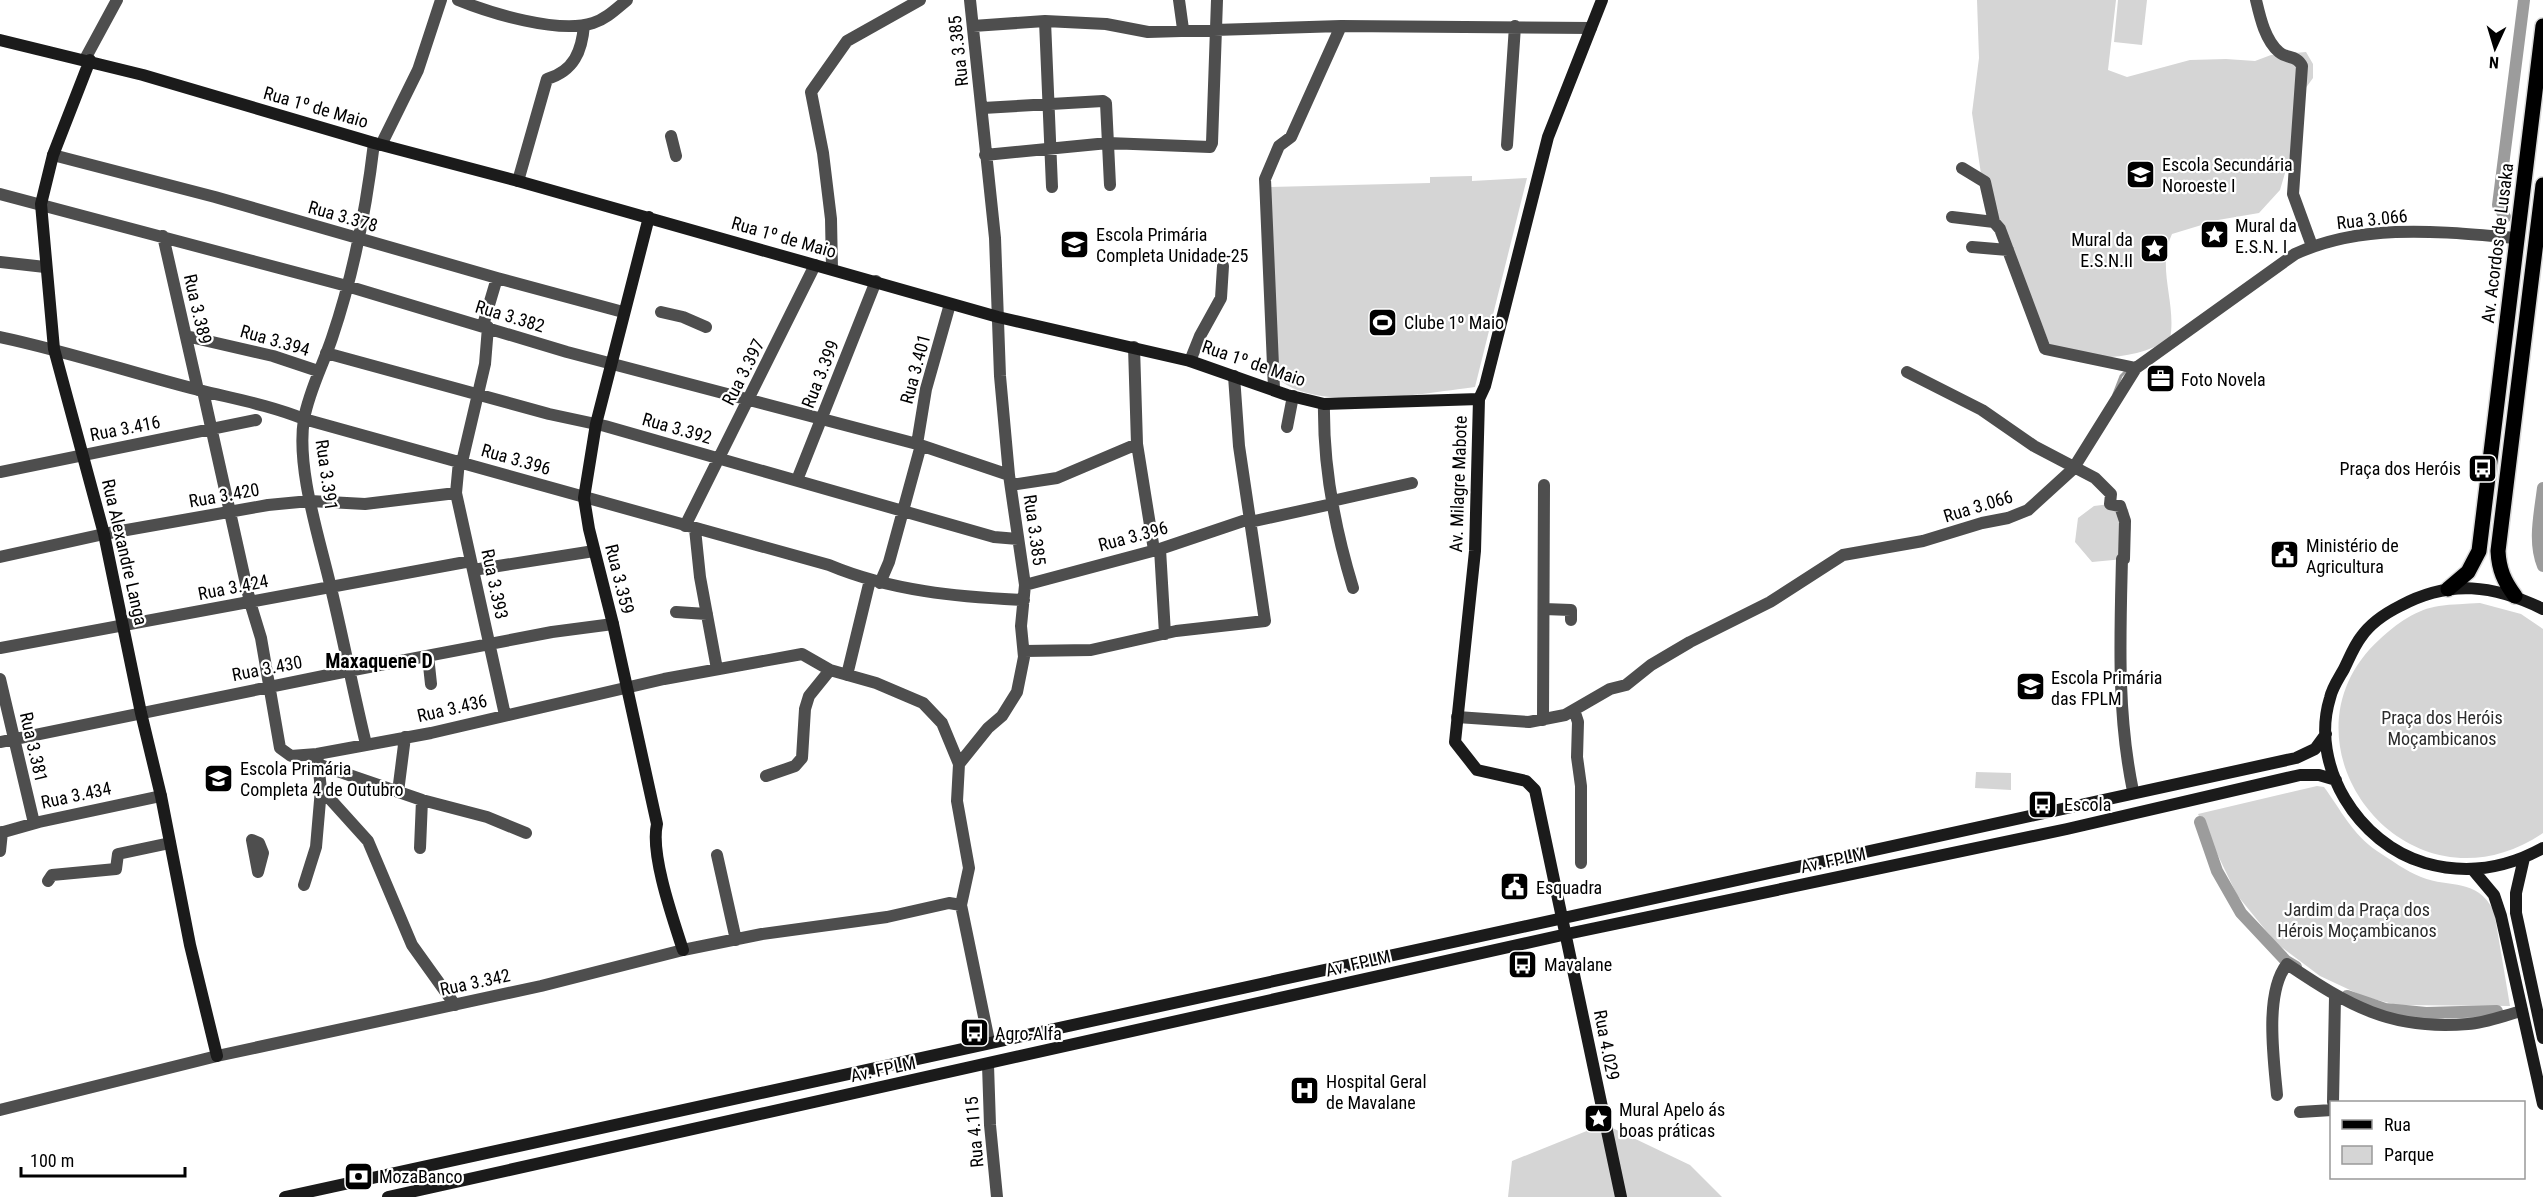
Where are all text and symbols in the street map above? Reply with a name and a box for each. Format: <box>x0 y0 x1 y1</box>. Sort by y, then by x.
street label: Rua 3.385 <box>944 14 972 88</box>
north arrow <box>2465 18 2525 78</box>
text: N <box>2488 53 2500 72</box>
street label: Rua 1º de Maio <box>261 82 371 132</box>
place label: Escola Secundária Noroeste I <box>2162 154 2293 196</box>
school or university icon: Escola Secundária Noroeste I <box>2125 158 2157 190</box>
street label: Av. Acordos de Lusaka <box>2477 162 2517 324</box>
street label: Rua 3.378 <box>306 196 380 236</box>
street label: Rua 3.066 <box>2335 205 2409 233</box>
street label: Rua 1º de Maio <box>729 212 839 262</box>
place label: Mural da E.S.N. I <box>2235 215 2297 257</box>
place icon: Mural da E.S.N. I <box>2198 219 2230 251</box>
place label: Escola Primária Completa Unidade-25 <box>1096 224 1249 266</box>
school or university icon: Escola Primária Completa Unidade-25 <box>1059 228 1091 260</box>
place label: Mural da E.S.N.II <box>2071 229 2133 271</box>
place icon: Mural da E.S.N.II <box>2138 233 2170 265</box>
street label: Rua 3.389 <box>180 272 216 346</box>
street label: Rua 3.382 <box>473 296 547 336</box>
sports icon: Clube 1º Maio <box>1367 306 1399 338</box>
place label: Clube 1º Maio <box>1404 312 1504 333</box>
street label: Rua 3.394 <box>238 320 312 360</box>
street label: Rua 3.401 <box>896 332 934 406</box>
street label: Rua 3.397 <box>717 335 769 409</box>
street label: Rua 1º de Maio <box>1199 335 1309 391</box>
street label: Rua 3.399 <box>797 337 843 411</box>
office icon: Foto Novela <box>2144 363 2176 395</box>
place label: Foto Novela <box>2181 369 2266 390</box>
street label: Rua 3.392 <box>640 408 714 448</box>
street label: Rua 3.416 <box>88 411 162 445</box>
street label: Av. Milagre Mabote <box>1445 415 1471 553</box>
street label: Rua 3.391 <box>312 438 342 512</box>
street label: Rua 3.396 <box>479 439 553 479</box>
bus stop icon: Praça dos Heróis <box>2466 452 2498 484</box>
place label: Praça dos Heróis <box>2340 458 2461 479</box>
street label: Rua Alexandre Langa <box>98 477 152 627</box>
street label: Rua 3.420 <box>187 478 261 512</box>
street label: Rua 3.066 <box>1941 486 2015 526</box>
street label: Rua 3.385 <box>1020 493 1050 567</box>
street label: Rua 3.396 <box>1096 517 1170 555</box>
place label: Ministério de Agricultura <box>2306 535 2399 577</box>
public building icon: Ministério de Agricultura <box>2269 539 2301 571</box>
street label: Rua 3.359 <box>601 542 639 616</box>
street label: Rua 3.393 <box>477 547 513 621</box>
street label: Rua 3.424 <box>196 570 270 604</box>
district label: Maxaquene D <box>325 649 433 673</box>
street label: Rua 3.430 <box>230 651 304 685</box>
place label: Escola Primária das FPLM <box>2051 667 2162 709</box>
school or university icon: Escola Primária das FPLM <box>2014 671 2046 703</box>
street label: Rua 3.436 <box>415 690 489 726</box>
park label: Praça dos Heróis Moçambicanos <box>2381 707 2503 749</box>
street label: Rua 3.381 <box>16 710 52 784</box>
place label: Escola Primária Completa 4 de Outubro <box>240 758 404 800</box>
school or university icon: Escola Primária Completa 4 de Outubro <box>203 762 235 794</box>
street label: Rua 3.434 <box>39 777 113 813</box>
bus stop icon: Escola <box>2027 788 2059 820</box>
place label: Escola <box>2064 794 2111 815</box>
street label: Av. FPLM <box>1798 843 1868 877</box>
public building icon: Esquadra <box>1499 871 1531 903</box>
place label: Esquadra <box>1536 877 1602 898</box>
park label: Jardim da Praça dos Hérois Moçambicanos <box>2277 899 2437 941</box>
street label: Av. FPLM <box>1323 945 1393 981</box>
bus stop icon: Mavalane <box>1507 948 1539 980</box>
place label: Mavalane <box>1544 954 1612 975</box>
street label: Rua 3.342 <box>438 964 512 1000</box>
street label: Rua 4.029 <box>1590 1008 1624 1082</box>
bus stop icon: Agro-Alfa <box>958 1017 990 1049</box>
place label: Agro-Alfa <box>995 1023 1062 1044</box>
street label: Av. FPLM <box>848 1052 918 1086</box>
place label: Hospital Geral de Mavalane <box>1326 1071 1427 1113</box>
hospital icon: Hospital Geral de Mavalane <box>1289 1075 1321 1107</box>
street label: Rua 4.115 <box>960 1095 988 1168</box>
place label: Mural Apelo ás boas práticas <box>1619 1099 1725 1141</box>
legend <box>2330 1101 2525 1179</box>
place icon: Mural Apelo ás boas práticas <box>1582 1103 1614 1135</box>
text: Rua <box>2384 1114 2411 1135</box>
scale bar <box>21 1140 184 1178</box>
text: Parque <box>2384 1144 2434 1165</box>
text: 100 m <box>30 1150 74 1171</box>
bank icon: MozaBanco <box>342 1160 374 1192</box>
place label: MozaBanco <box>379 1166 463 1187</box>

